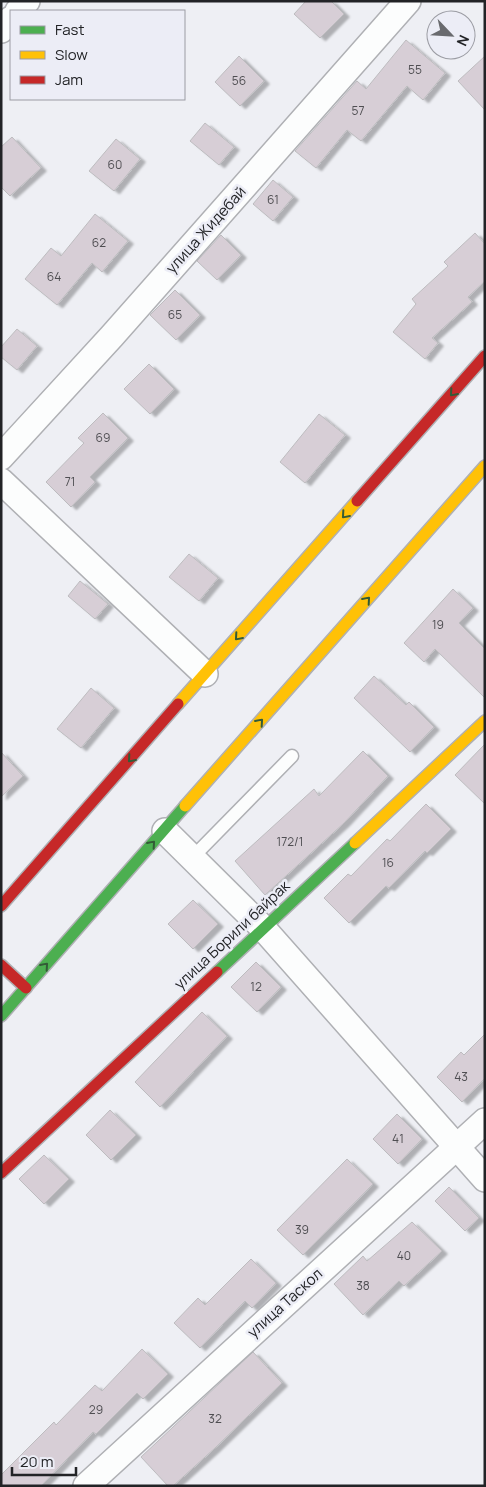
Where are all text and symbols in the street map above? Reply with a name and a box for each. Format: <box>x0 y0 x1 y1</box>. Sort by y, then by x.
legend <box>10 10 185 100</box>
north arrow <box>426 10 476 60</box>
text: Fast <box>55 19 84 40</box>
text: N <box>452 32 474 49</box>
text: Slow <box>55 44 88 65</box>
house number: 55 <box>408 61 422 78</box>
text: Jam <box>55 69 83 90</box>
house number: 56 <box>232 72 246 89</box>
house number: 57 <box>352 102 364 119</box>
house number: 60 <box>108 156 122 173</box>
street label: улица Жидебай <box>161 182 250 278</box>
house number: 61 <box>267 191 279 208</box>
house number: 62 <box>92 234 106 251</box>
house number: 64 <box>47 268 61 285</box>
house number: 65 <box>168 306 182 323</box>
one-way arrow <box>449 388 458 397</box>
house number: 69 <box>96 429 110 446</box>
house number: 71 <box>65 473 75 490</box>
one-way arrow <box>342 510 351 519</box>
one-way arrow <box>361 597 370 606</box>
house number: 19 <box>432 616 444 633</box>
one-way arrow <box>235 632 244 641</box>
one-way arrow <box>254 719 263 728</box>
one-way arrow <box>127 754 136 763</box>
house number: 172/1 <box>277 833 303 850</box>
one-way arrow <box>147 841 156 850</box>
house number: 16 <box>382 854 394 871</box>
street label: улица Борили байрак <box>169 875 295 994</box>
one-way arrow <box>39 963 48 972</box>
house number: 12 <box>250 978 262 995</box>
house number: 43 <box>454 1068 468 1085</box>
house number: 41 <box>392 1130 404 1147</box>
house number: 39 <box>295 1221 309 1238</box>
house number: 40 <box>397 1247 411 1264</box>
street label: улица Таскол <box>242 1263 327 1342</box>
house number: 38 <box>356 1277 370 1294</box>
house number: 29 <box>89 1401 103 1418</box>
house number: 32 <box>208 1410 222 1427</box>
scale bar <box>12 1444 76 1476</box>
text: 20 m <box>20 1451 53 1472</box>

